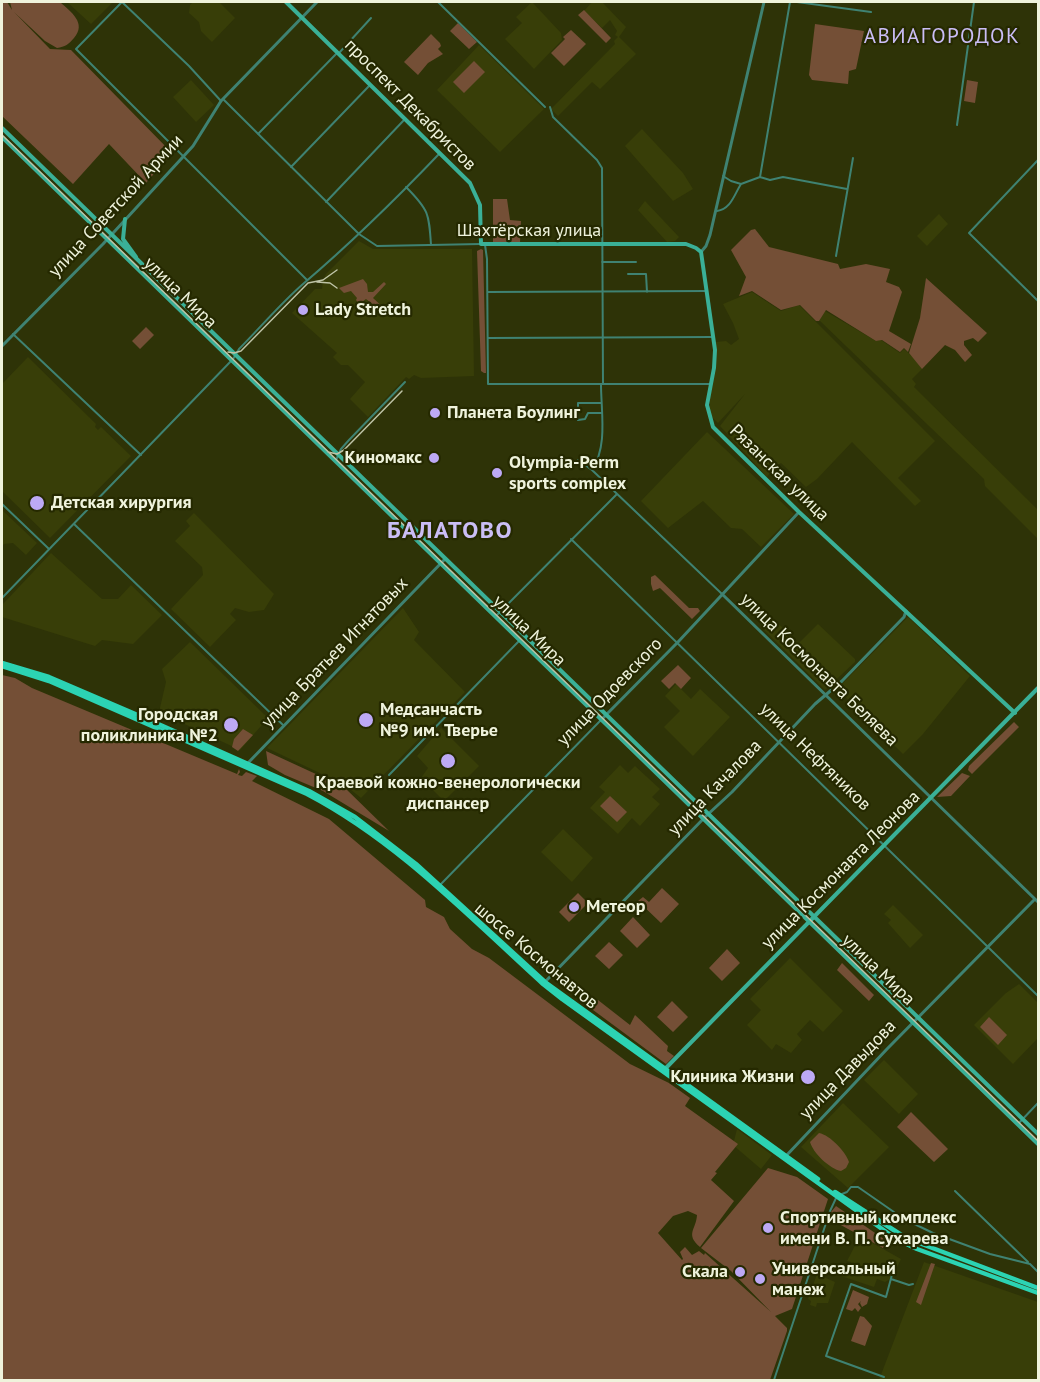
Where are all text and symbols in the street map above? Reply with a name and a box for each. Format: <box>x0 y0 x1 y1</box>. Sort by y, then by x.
district label: АВИАГОРОДОК <box>864 24 1020 50</box>
street label: проспект Декабристов <box>340 35 480 175</box>
street label: улица Советской Армии <box>44 130 188 282</box>
street label: Шахтёрская улица <box>457 220 601 242</box>
street label: улица Мира <box>139 253 221 333</box>
place label: Lady Stretch <box>315 299 411 321</box>
marker: Lady Stretch <box>296 303 310 317</box>
place label: Планета Боулинг <box>447 402 580 424</box>
marker: Планета Боулинг <box>428 406 442 420</box>
street label: Рязанская улица <box>725 420 833 526</box>
place label: Киномакс <box>344 447 422 469</box>
marker: Киномакс <box>427 451 441 465</box>
place label: Olympia-Perm sports complex <box>509 452 626 494</box>
marker: Olympia-Perm sports complex <box>490 466 504 480</box>
place label: Детская хирургия <box>51 492 192 514</box>
marker: Детская хирургия <box>28 494 46 512</box>
district label: БАЛАТОВО <box>387 517 513 545</box>
street label: улица Братьев Игнатовых <box>257 573 413 733</box>
street label: улица Космонавта Беляева <box>736 589 902 751</box>
street label: улица Мира <box>488 591 570 671</box>
street label: улица Одоевского <box>553 633 667 751</box>
place label: Медсанчасть №9 им. Тверье <box>380 699 498 742</box>
street label: улица Нефтяников <box>755 699 875 815</box>
place label: Городская поликлиника №2 <box>81 704 218 746</box>
marker: Медсанчасть №9 им. Тверье <box>357 711 375 729</box>
marker: Городская поликлиника №2 <box>222 716 240 734</box>
street label: улица Качалова <box>664 736 766 840</box>
marker: Краевой кожно-венерологически диспансер <box>439 752 457 770</box>
place label: Краевой кожно-венерологически диспансер <box>316 772 580 814</box>
street label: улица Космонавта Леонова <box>757 786 925 954</box>
place label: Метеор <box>586 896 645 918</box>
street label: шоссе Космонавтов <box>470 898 602 1014</box>
marker: Метеор <box>567 900 581 914</box>
street label: улица Мира <box>837 930 919 1010</box>
street label: улица Давыдова <box>795 1016 901 1124</box>
place label: Клиника Жизни <box>670 1066 794 1088</box>
marker: Клиника Жизни <box>799 1068 817 1086</box>
place label: Спортивный комплекс имени В. П. Сухарева <box>780 1207 957 1250</box>
marker: Спортивный комплекс имени В. П. Сухарева <box>761 1221 775 1235</box>
place label: Универсальный манеж <box>772 1258 896 1300</box>
place label: Скала <box>682 1261 728 1283</box>
marker: Скала <box>733 1265 747 1279</box>
marker: Универсальный манеж <box>753 1272 767 1286</box>

